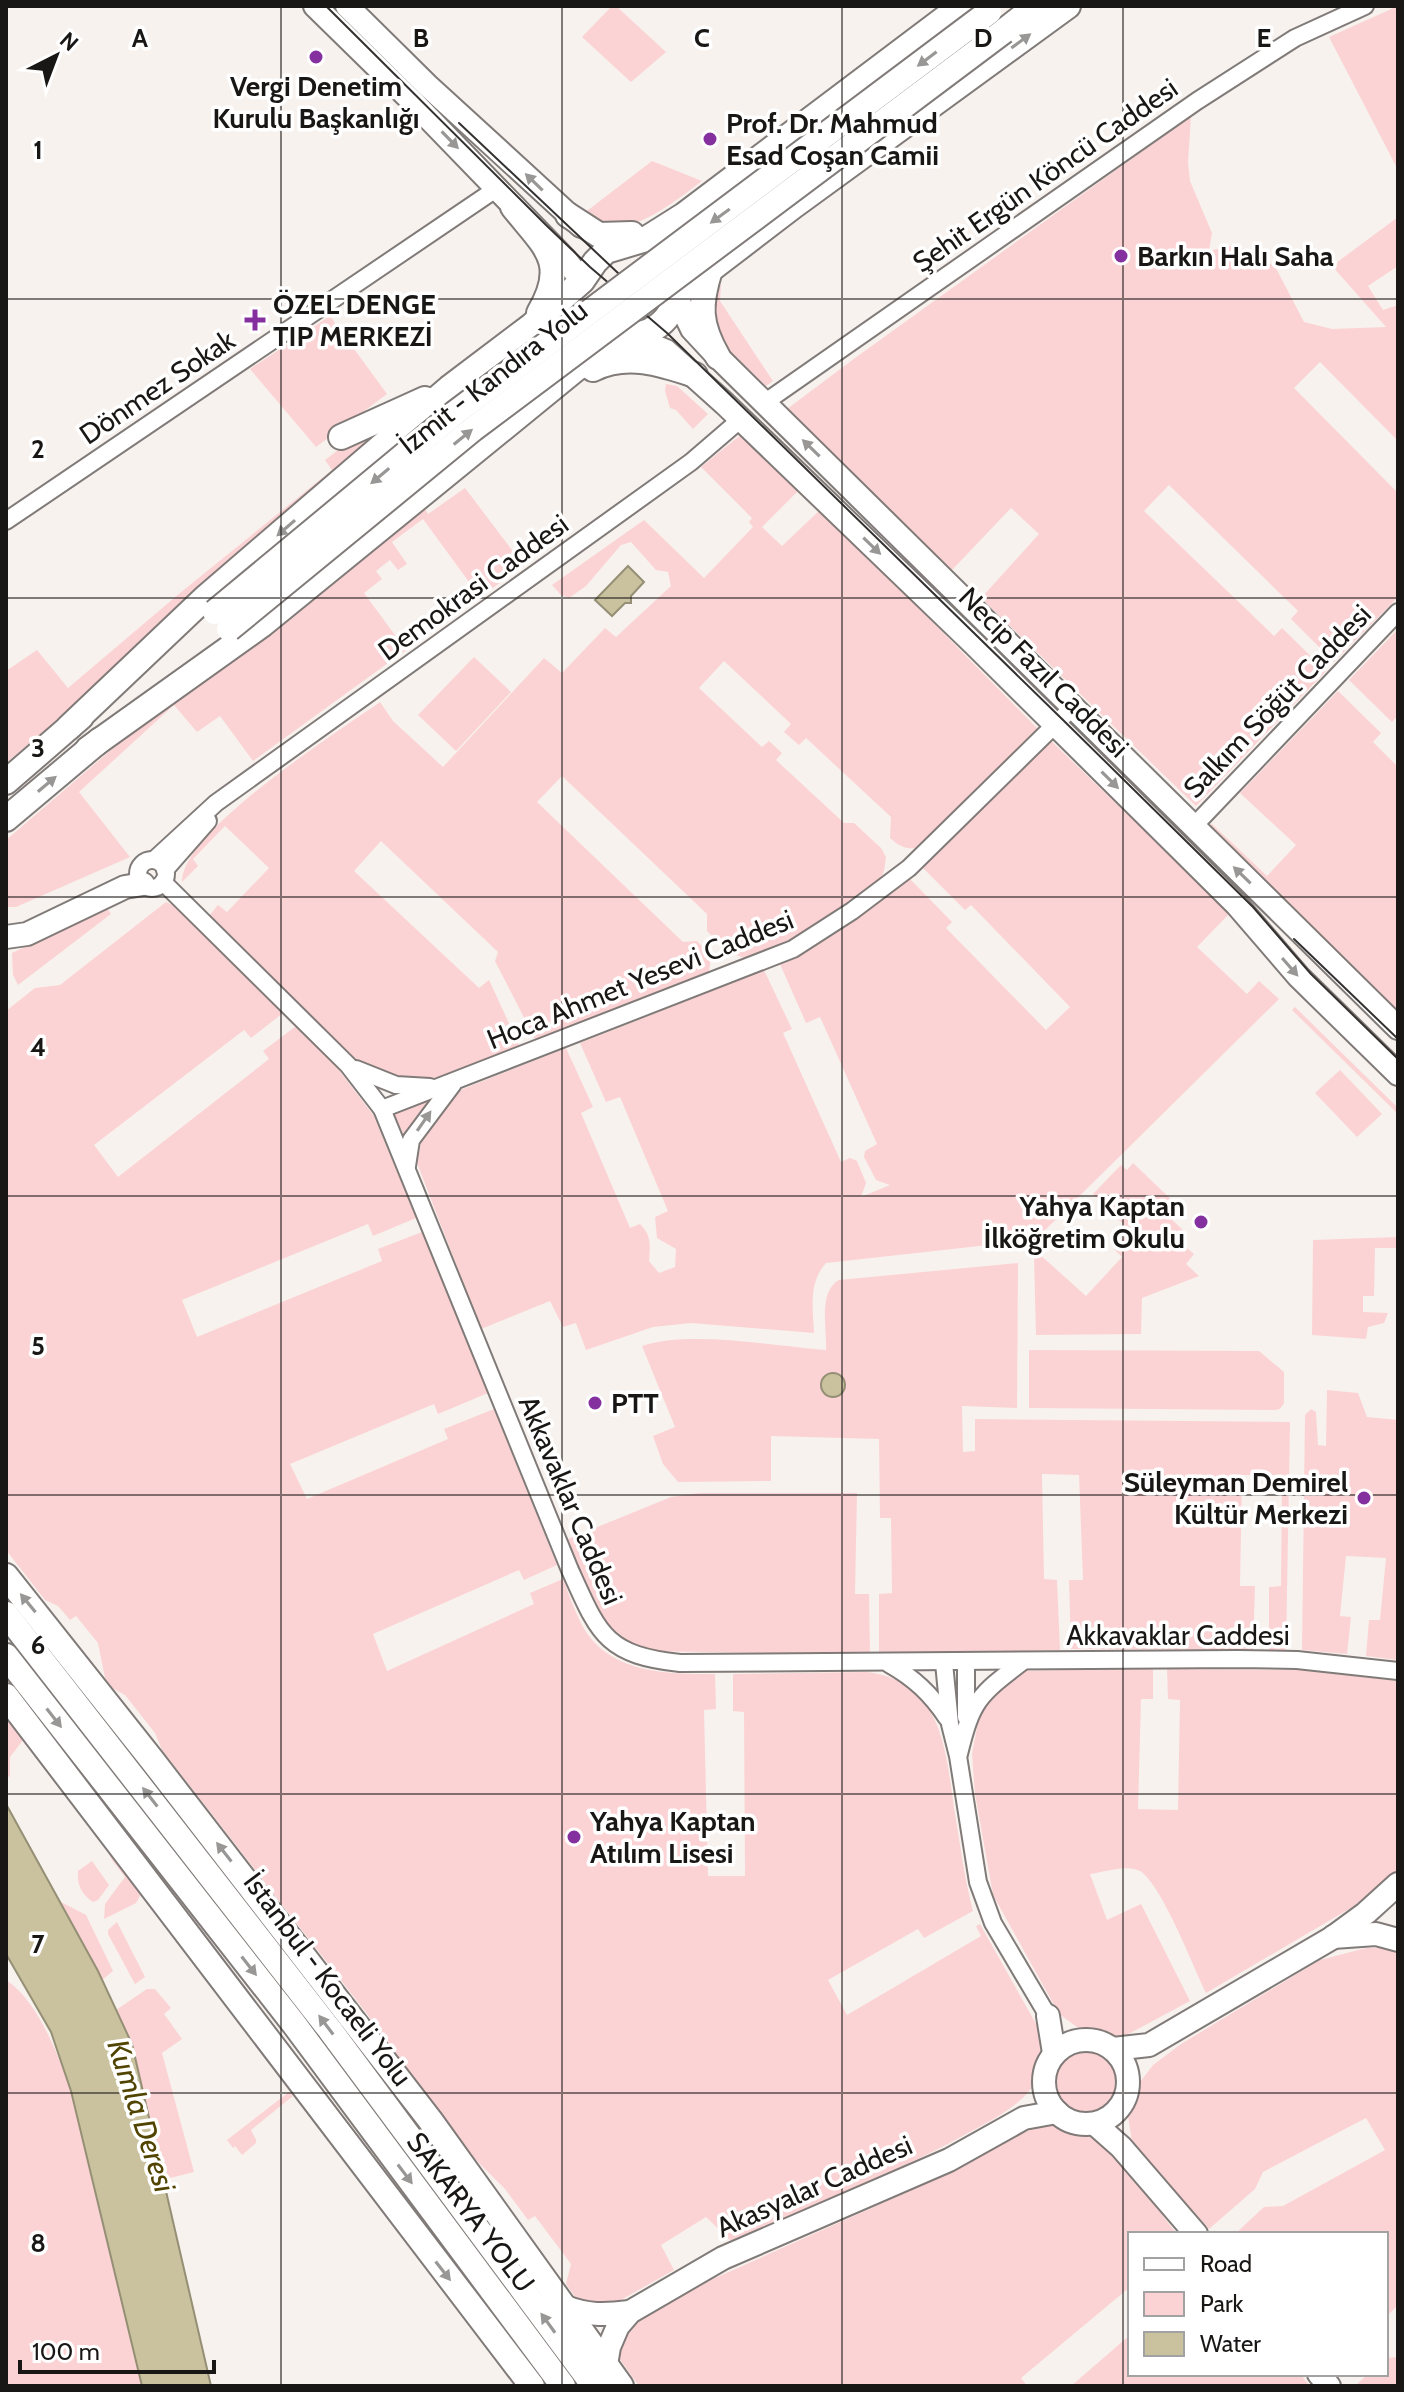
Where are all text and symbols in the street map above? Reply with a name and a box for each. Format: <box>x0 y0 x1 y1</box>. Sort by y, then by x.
north arrow <box>16 16 96 96</box>
text: A <box>132 22 149 54</box>
text: B <box>413 22 429 54</box>
text: C <box>694 22 710 54</box>
text: D <box>974 22 992 54</box>
text: E <box>1257 22 1271 54</box>
text: N <box>54 26 84 57</box>
one-way arrow <box>1010 33 1032 49</box>
marker: Vergi Denetim Kurulu Başkanlığı <box>307 48 325 66</box>
one-way arrow <box>917 51 937 67</box>
place label: Vergi Denetim Kurulu Başkanlığı <box>213 69 419 135</box>
street label: Şehit Ergün Köncü Caddesi <box>906 71 1184 279</box>
place label: Prof. Dr. Mahmud Esad Coşan Camii <box>726 106 939 172</box>
one-way arrow <box>440 130 459 149</box>
marker: Prof. Dr. Mahmud Esad Coşan Camii <box>701 130 719 148</box>
text: 1 <box>33 134 43 166</box>
one-way arrow <box>525 173 544 192</box>
one-way arrow <box>709 208 730 223</box>
place label: Barkın Halı Saha <box>1137 239 1334 273</box>
marker: Barkın Halı Saha <box>1112 247 1130 265</box>
place label: ÖZEL DENGE TIP MERKEZİ <box>273 287 436 353</box>
street label: İzmit - Kandıra Yolu <box>392 293 594 461</box>
marker: ÖZEL DENGE TIP MERKEZİ <box>244 309 266 331</box>
street label: Dönmez Sokak <box>73 322 241 451</box>
one-way arrow <box>452 429 472 446</box>
text: 2 <box>31 433 45 465</box>
one-way arrow <box>802 439 821 458</box>
one-way arrow <box>370 467 390 484</box>
street label: Demokrasi Caddesi <box>371 507 575 667</box>
one-way arrow <box>276 519 296 536</box>
one-way arrow <box>863 537 882 555</box>
street label: Necip Fazıl Caddesi <box>952 580 1136 764</box>
street label: Salkım Söğüt Caddesi <box>1176 597 1378 805</box>
text: 3 <box>31 732 45 764</box>
one-way arrow <box>1100 770 1119 789</box>
one-way arrow <box>37 776 57 793</box>
one-way arrow <box>1233 866 1252 885</box>
street label: Hoca Ahmet Yesevi Caddesi <box>482 902 798 1056</box>
one-way arrow <box>1281 957 1299 976</box>
text: 4 <box>30 1031 46 1063</box>
one-way arrow <box>416 1111 431 1132</box>
place label: Yahya Kaptan İlköğretim Okulu <box>984 1189 1185 1255</box>
marker: Yahya Kaptan İlköğretim Okulu <box>1192 1213 1210 1231</box>
text: 5 <box>31 1330 45 1362</box>
place label: PTT <box>611 1386 659 1420</box>
street label: Akkavaklar Caddesi <box>512 1390 630 1610</box>
marker: PTT <box>586 1394 604 1412</box>
place label: Süleyman Demirel Kültür Merkezi <box>1124 1465 1348 1531</box>
marker: Süleyman Demirel Kültür Merkezi <box>1355 1489 1373 1507</box>
one-way arrow <box>20 1593 37 1614</box>
street label: Akkavaklar Caddesi <box>1066 1618 1290 1652</box>
text: 6 <box>31 1629 45 1661</box>
one-way arrow <box>45 1708 62 1728</box>
one-way arrow <box>143 1786 159 1807</box>
place label: Yahya Kaptan Atılım Lisesi <box>589 1804 756 1870</box>
marker: Yahya Kaptan Atılım Lisesi <box>565 1828 583 1846</box>
one-way arrow <box>216 1842 232 1862</box>
street label: İstanbul - Kocaeli Yolu <box>237 1866 419 2092</box>
text: 7 <box>31 1928 45 1960</box>
one-way arrow <box>240 1956 256 1976</box>
one-way arrow <box>318 2015 334 2035</box>
water label: Kumla Deresi <box>99 2035 184 2197</box>
street label: SAKARYA YOLU <box>400 2125 542 2299</box>
street label: Akasyalar Caddesi <box>711 2128 917 2244</box>
one-way arrow <box>397 2164 413 2184</box>
text: 8 <box>30 2227 46 2259</box>
legend <box>1128 2232 1388 2376</box>
text: Road <box>1200 2249 1252 2278</box>
one-way arrow <box>435 2261 451 2281</box>
text: Park <box>1200 2289 1243 2318</box>
one-way arrow <box>540 2312 556 2334</box>
scale bar <box>20 2324 214 2374</box>
text: Water <box>1200 2329 1261 2358</box>
text: 100 m <box>32 2337 100 2366</box>

